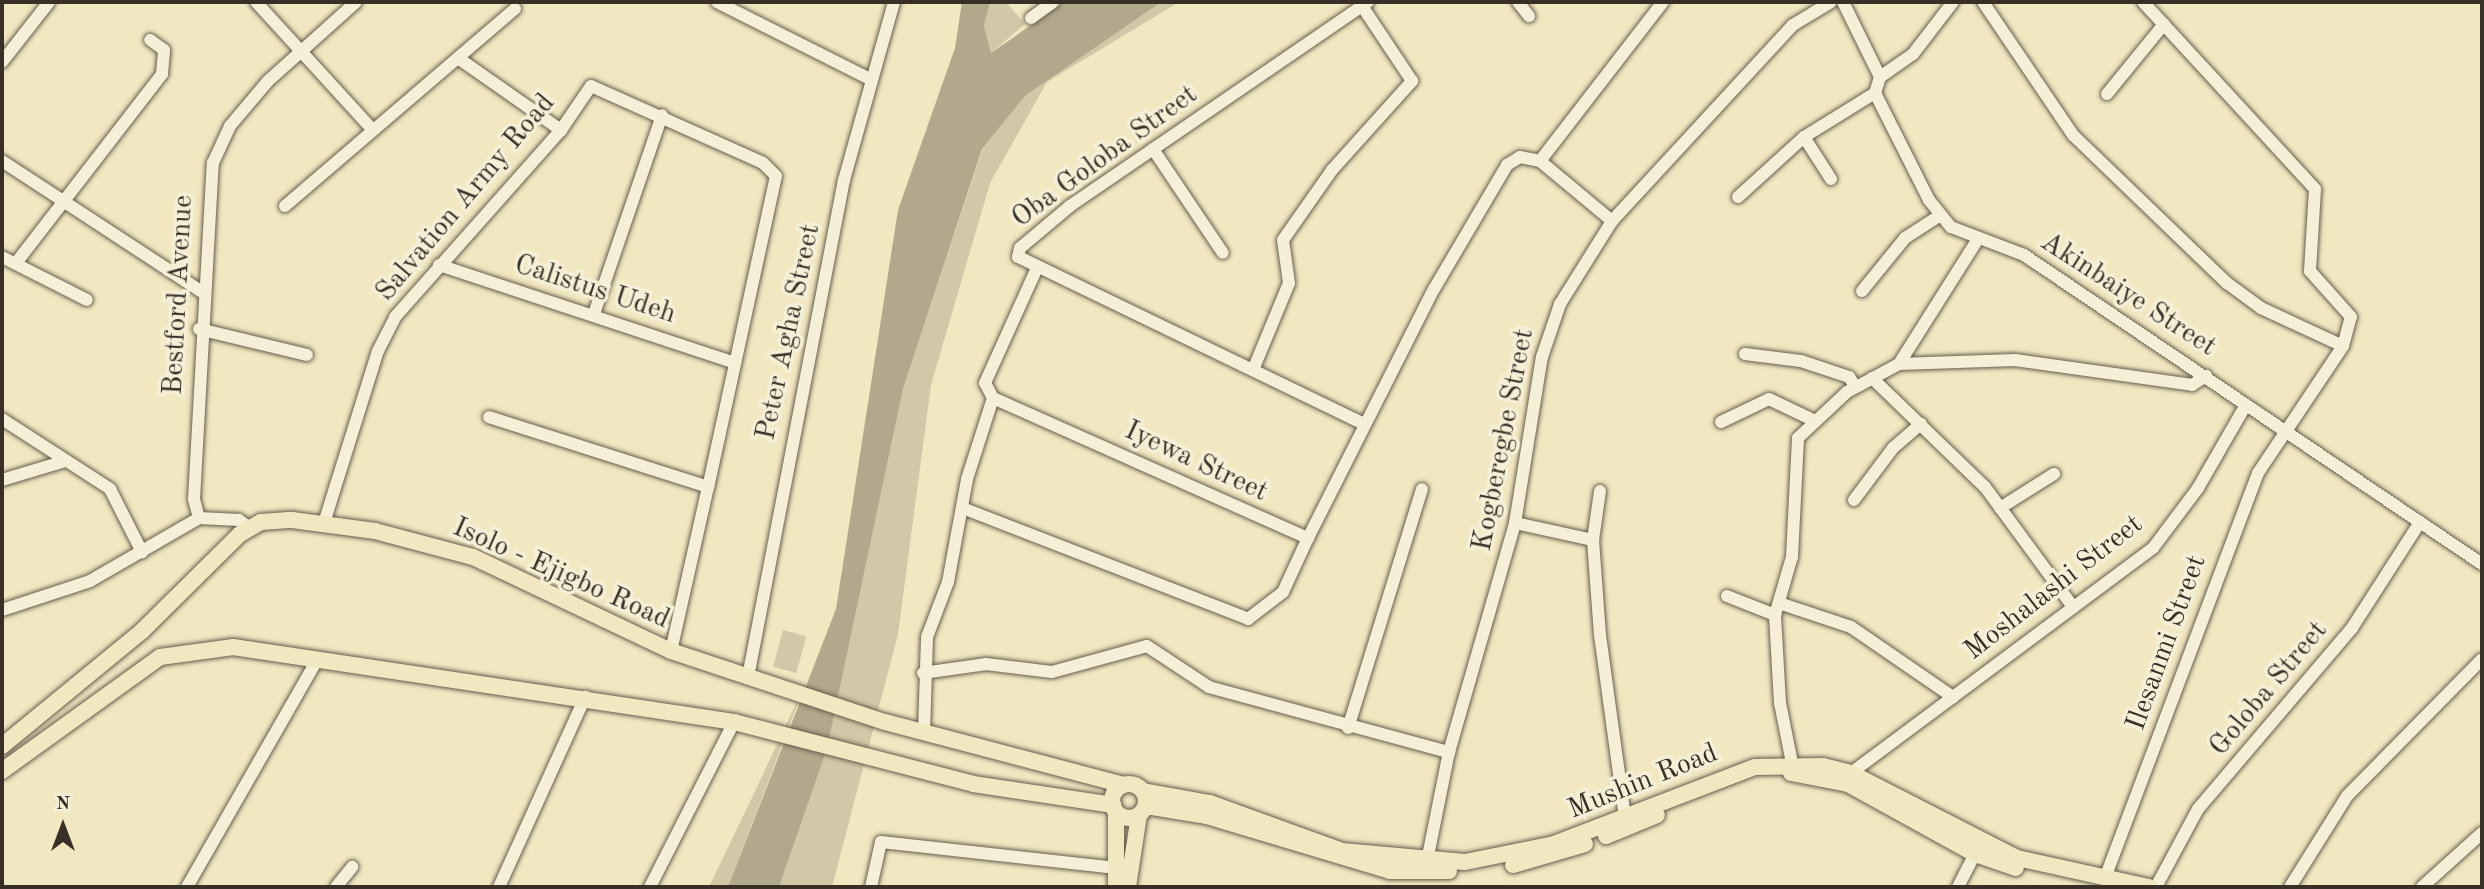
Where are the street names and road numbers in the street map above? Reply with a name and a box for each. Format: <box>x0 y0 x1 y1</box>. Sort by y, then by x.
street label: Oba Goloba Street <box>1006 78 1204 236</box>
street label: Salvation Army Road <box>369 87 563 309</box>
street label: Bestford Avenue <box>157 194 201 396</box>
street label: Peter Agha Street <box>750 221 828 443</box>
street label: Akinbaiye Street <box>2034 226 2222 364</box>
street label: Calistus Udeh <box>510 248 680 332</box>
street label: Kogberegbe Street <box>1466 326 1542 554</box>
street label: Iyewa Street <box>1119 414 1273 510</box>
street label: Moshalashi Street <box>1958 508 2150 668</box>
street label: Isolo - Ejigbo Road <box>447 511 675 637</box>
street label: Ilesanmi Street <box>2120 551 2214 735</box>
street label: Goloba Street <box>2203 615 2335 763</box>
street label: Mushin Road <box>1563 737 1723 827</box>

